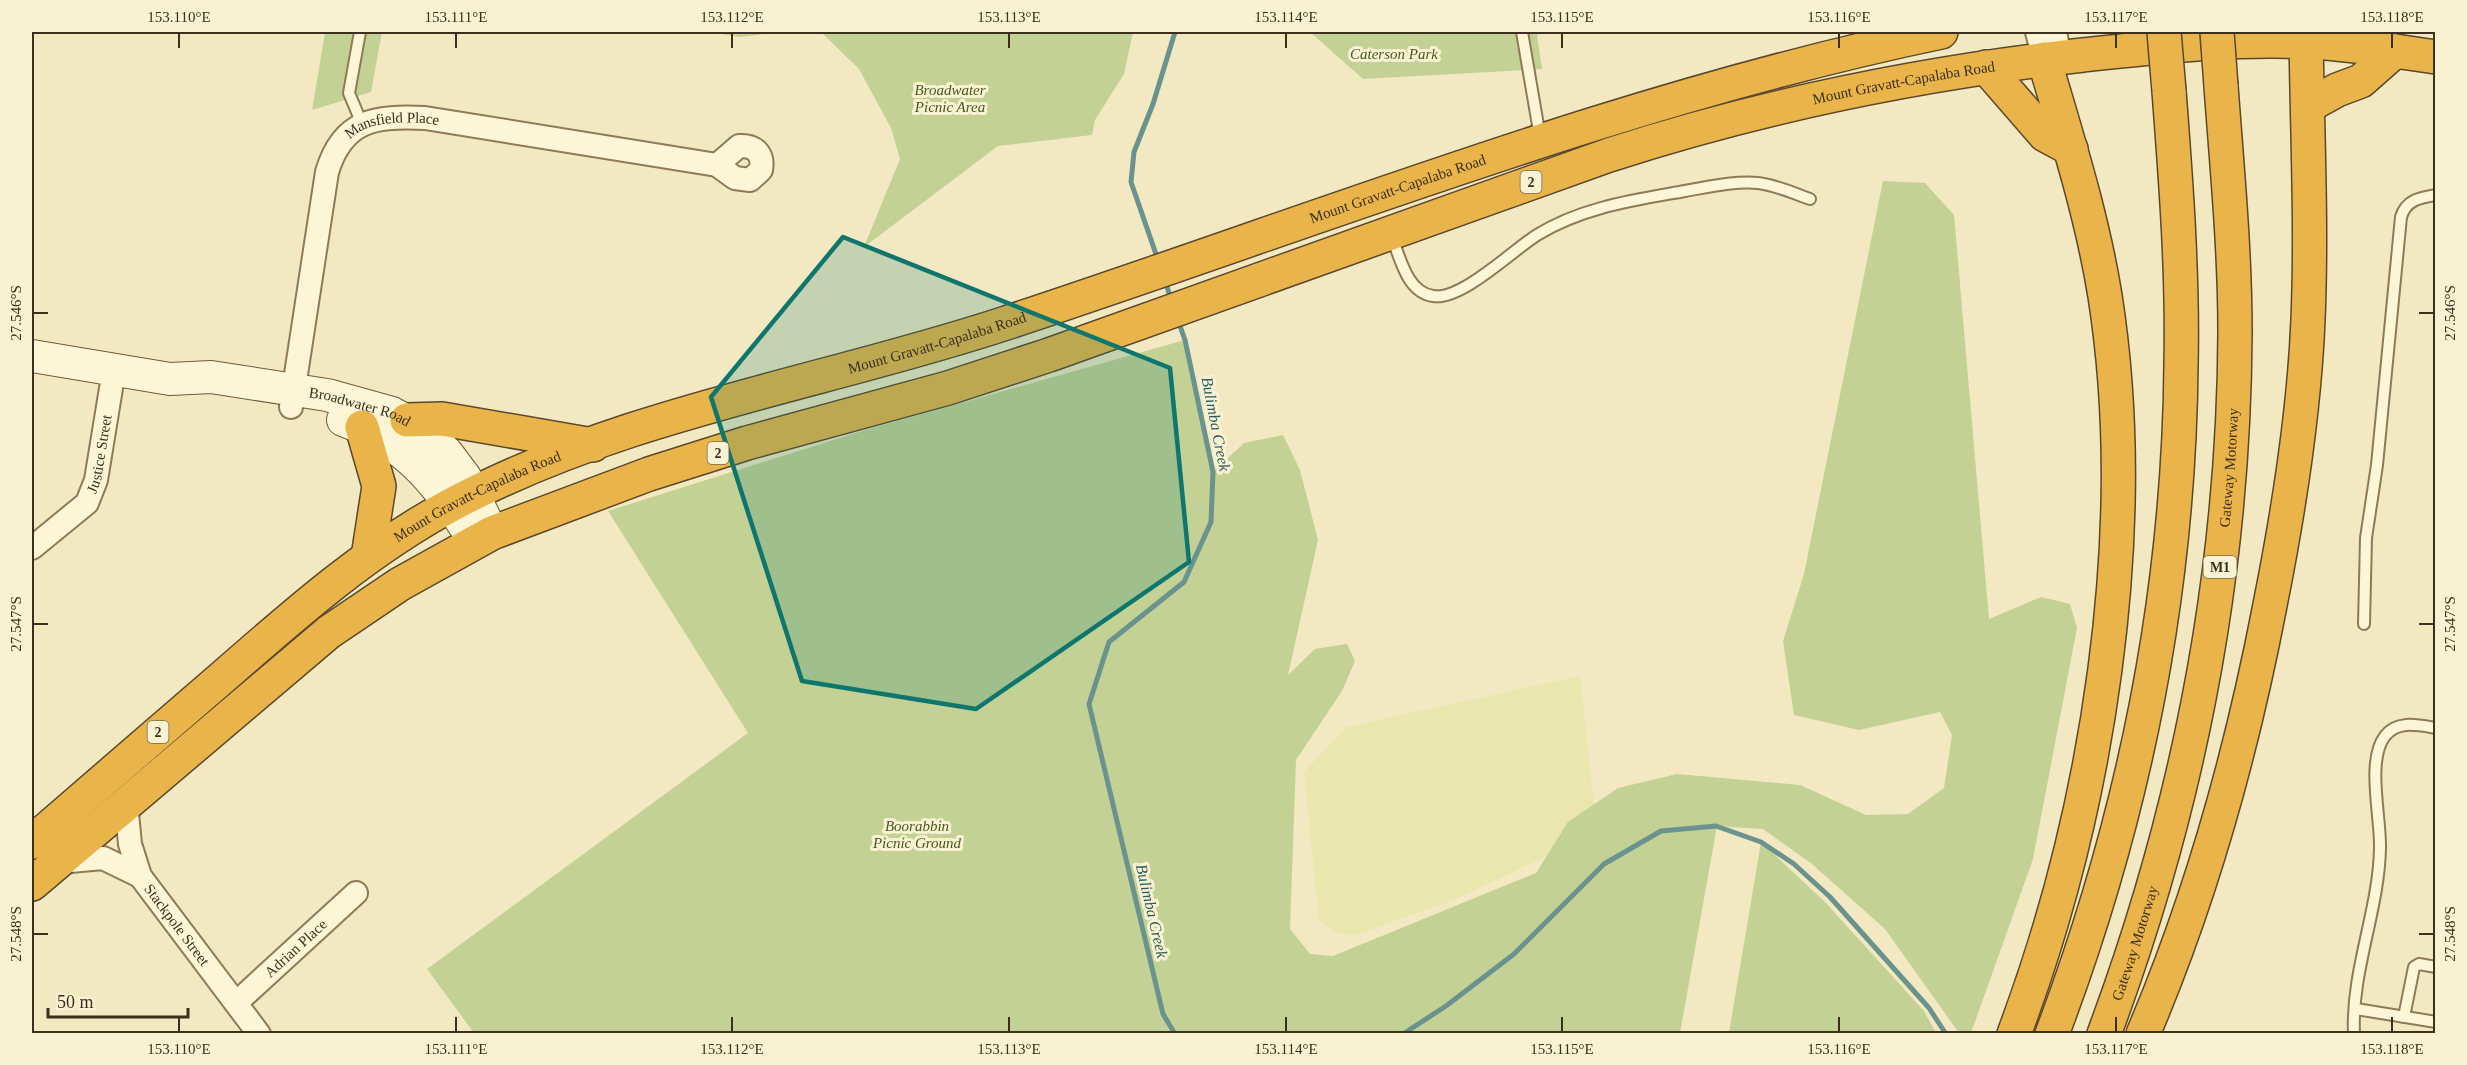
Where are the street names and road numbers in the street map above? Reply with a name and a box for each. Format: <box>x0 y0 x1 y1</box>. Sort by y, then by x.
street label: Mount Gravatt-Capalaba Road <box>1811 58 1996 107</box>
street label: Mansfield Place <box>341 110 441 142</box>
street label: Mount Gravatt-Capalaba Road <box>1308 151 1488 226</box>
road number: 2 <box>1520 171 1541 193</box>
street label: Mount Gravatt-Capalaba Road <box>846 309 1029 377</box>
street label: Broadwater Road <box>308 384 414 430</box>
street label: Gateway Motorway <box>2216 407 2241 528</box>
street label: Justice Street <box>84 413 115 496</box>
road number: 2 <box>708 442 728 464</box>
street label: Mount Gravatt-Capalaba Road <box>391 448 563 545</box>
road number: M1 <box>2204 556 2236 578</box>
road number: 2 <box>148 721 168 743</box>
street label: Stackpole Street <box>141 881 213 970</box>
street label: Gateway Motorway <box>2109 883 2161 1003</box>
street label: Adrian Place <box>262 916 330 981</box>

